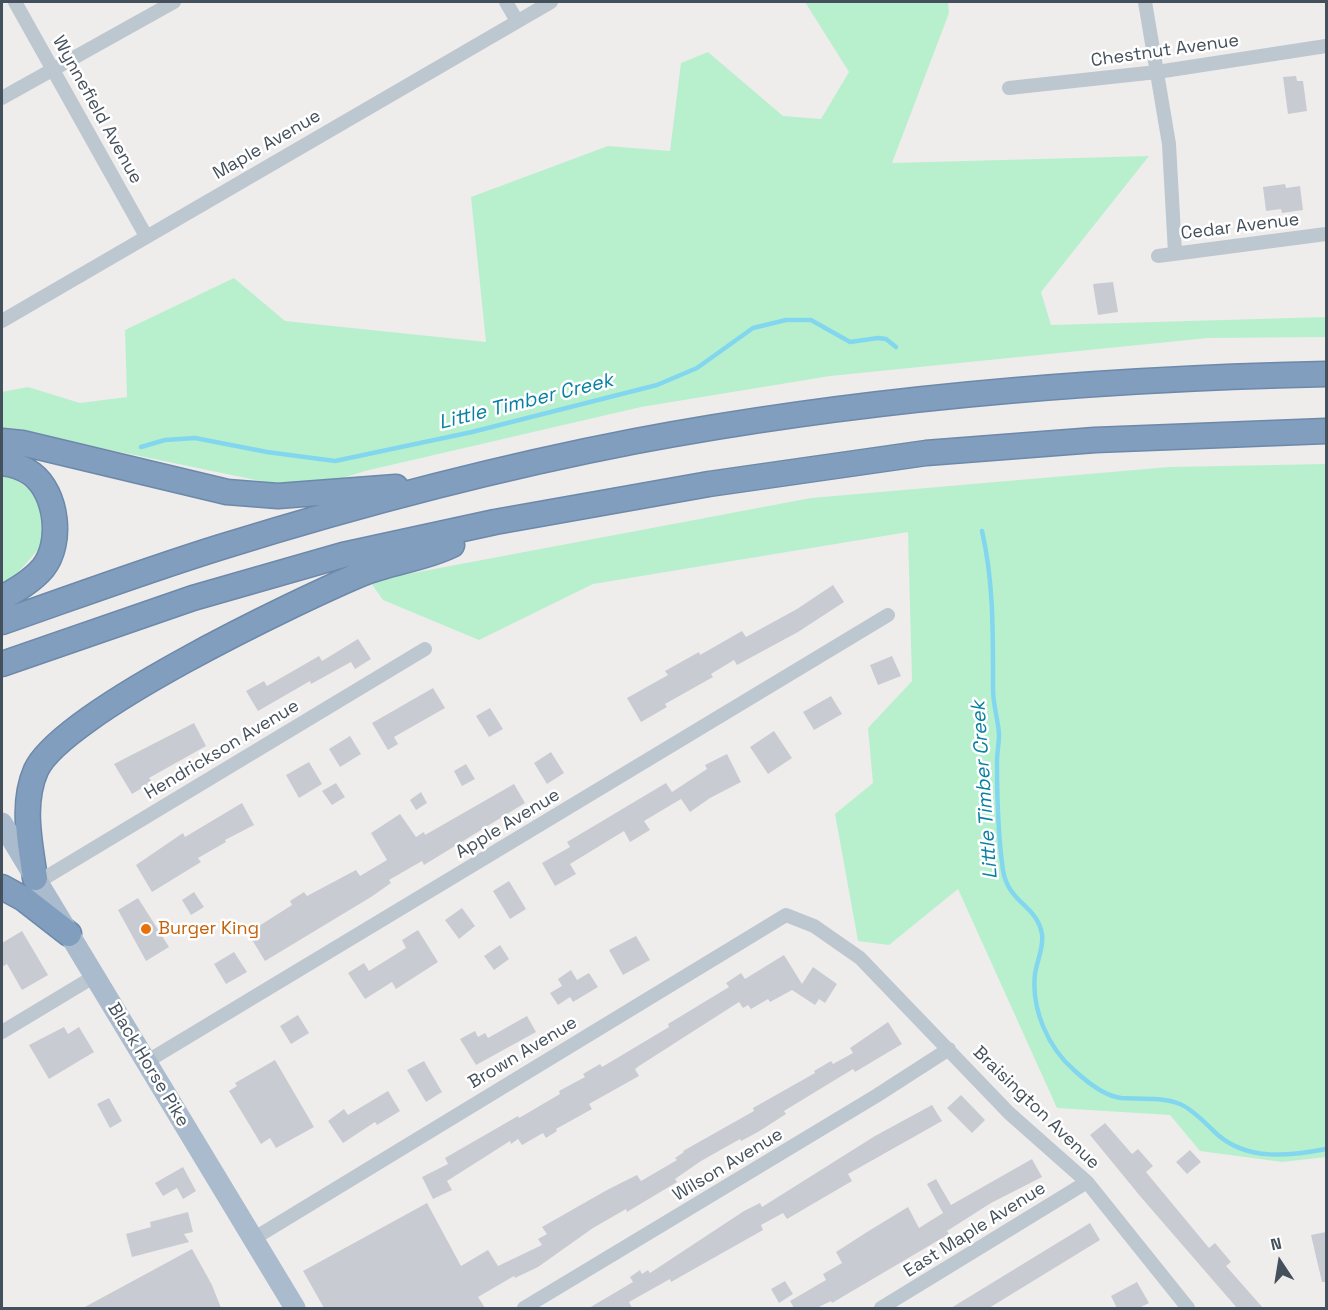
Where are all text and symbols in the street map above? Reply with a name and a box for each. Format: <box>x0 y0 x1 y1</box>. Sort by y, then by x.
street label: Chestnut Avenue <box>1090 30 1240 72</box>
street label: Wynnefield Avenue <box>47 32 147 188</box>
street label: Maple Avenue <box>209 105 325 185</box>
street label: Cedar Avenue <box>1180 209 1300 245</box>
water label: Little Timber Creek <box>436 369 616 435</box>
street label: Hendrickson Avenue <box>141 695 303 805</box>
water label: Little Timber Creek <box>967 700 1003 880</box>
street label: Apple Avenue <box>452 784 564 864</box>
place label: Burger King <box>158 918 259 940</box>
marker: Burger King <box>139 922 153 936</box>
street label: Black Horse Pike <box>102 999 194 1131</box>
street label: Brown Avenue <box>465 1012 581 1094</box>
street label: Braisington Avenue <box>968 1042 1104 1174</box>
street label: Wilson Avenue <box>669 1124 787 1206</box>
street label: East Maple Avenue <box>900 1178 1050 1282</box>
north arrow <box>1250 1232 1310 1292</box>
text: N <box>1269 1233 1284 1255</box>

